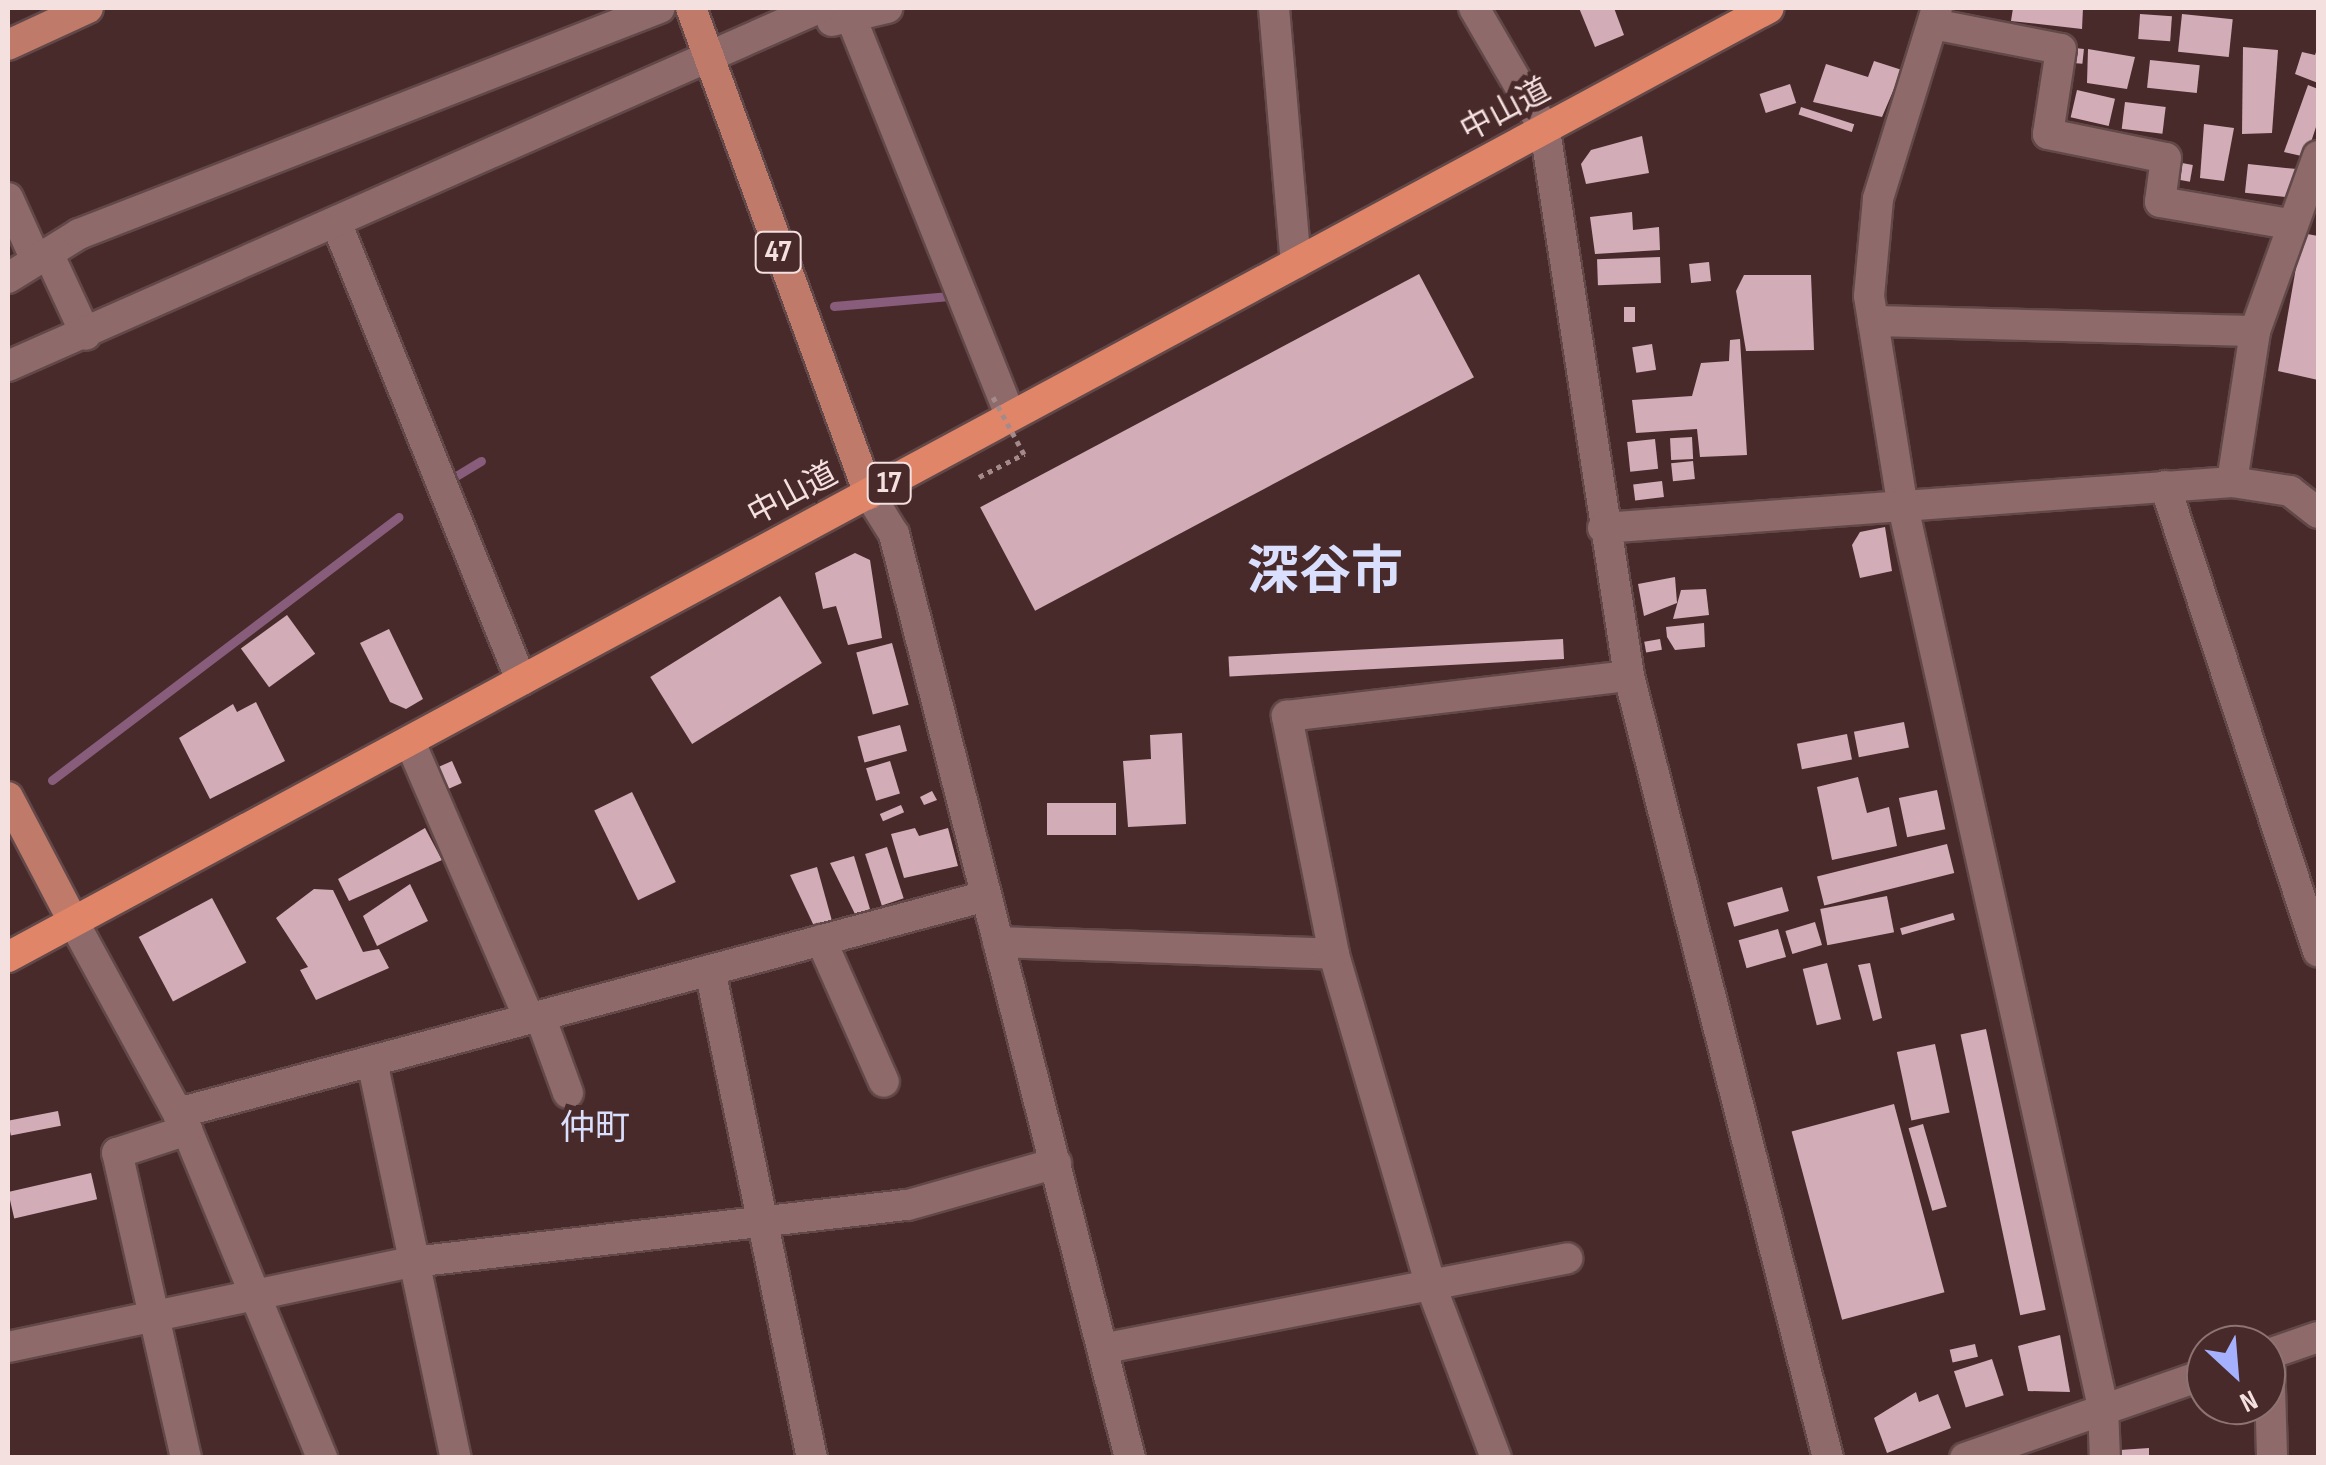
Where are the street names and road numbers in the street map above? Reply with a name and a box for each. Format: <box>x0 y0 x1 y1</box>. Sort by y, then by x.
street label: 中山道 <box>1455 72 1557 150</box>
road number: 47 <box>753 227 803 277</box>
street label: 中山道 <box>742 456 844 534</box>
road number: 17 <box>866 458 912 508</box>

